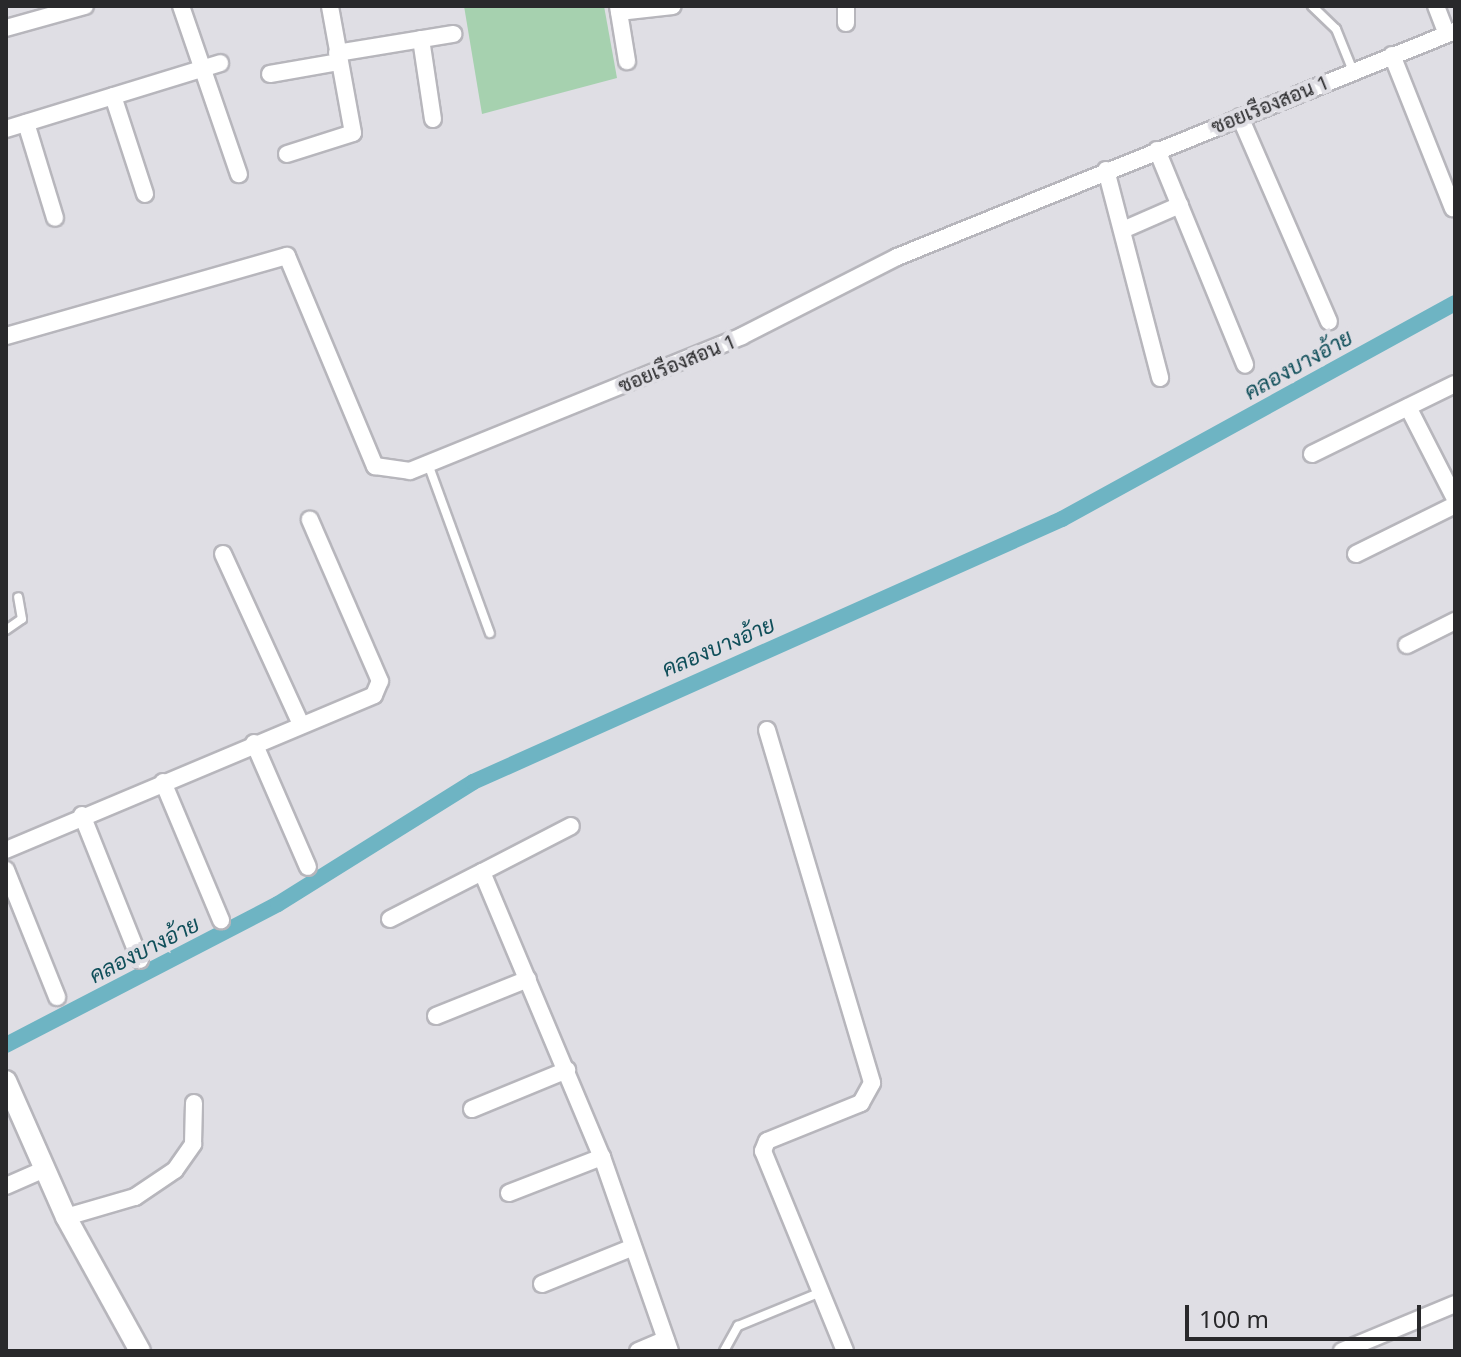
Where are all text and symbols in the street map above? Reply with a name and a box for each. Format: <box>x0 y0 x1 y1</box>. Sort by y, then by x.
street label: ซอยเรืองสอน 1 <box>1208 69 1332 139</box>
water label: คลองบางอ้าย <box>1239 323 1357 405</box>
street label: ซอยเรืองสอน 1 <box>615 328 739 398</box>
water label: คลองบางอ้าย <box>658 610 778 682</box>
water label: คลองบางอ้าย <box>85 910 203 988</box>
scale bar <box>1189 1289 1425 1339</box>
text: 100 m <box>1199 1302 1269 1335</box>

